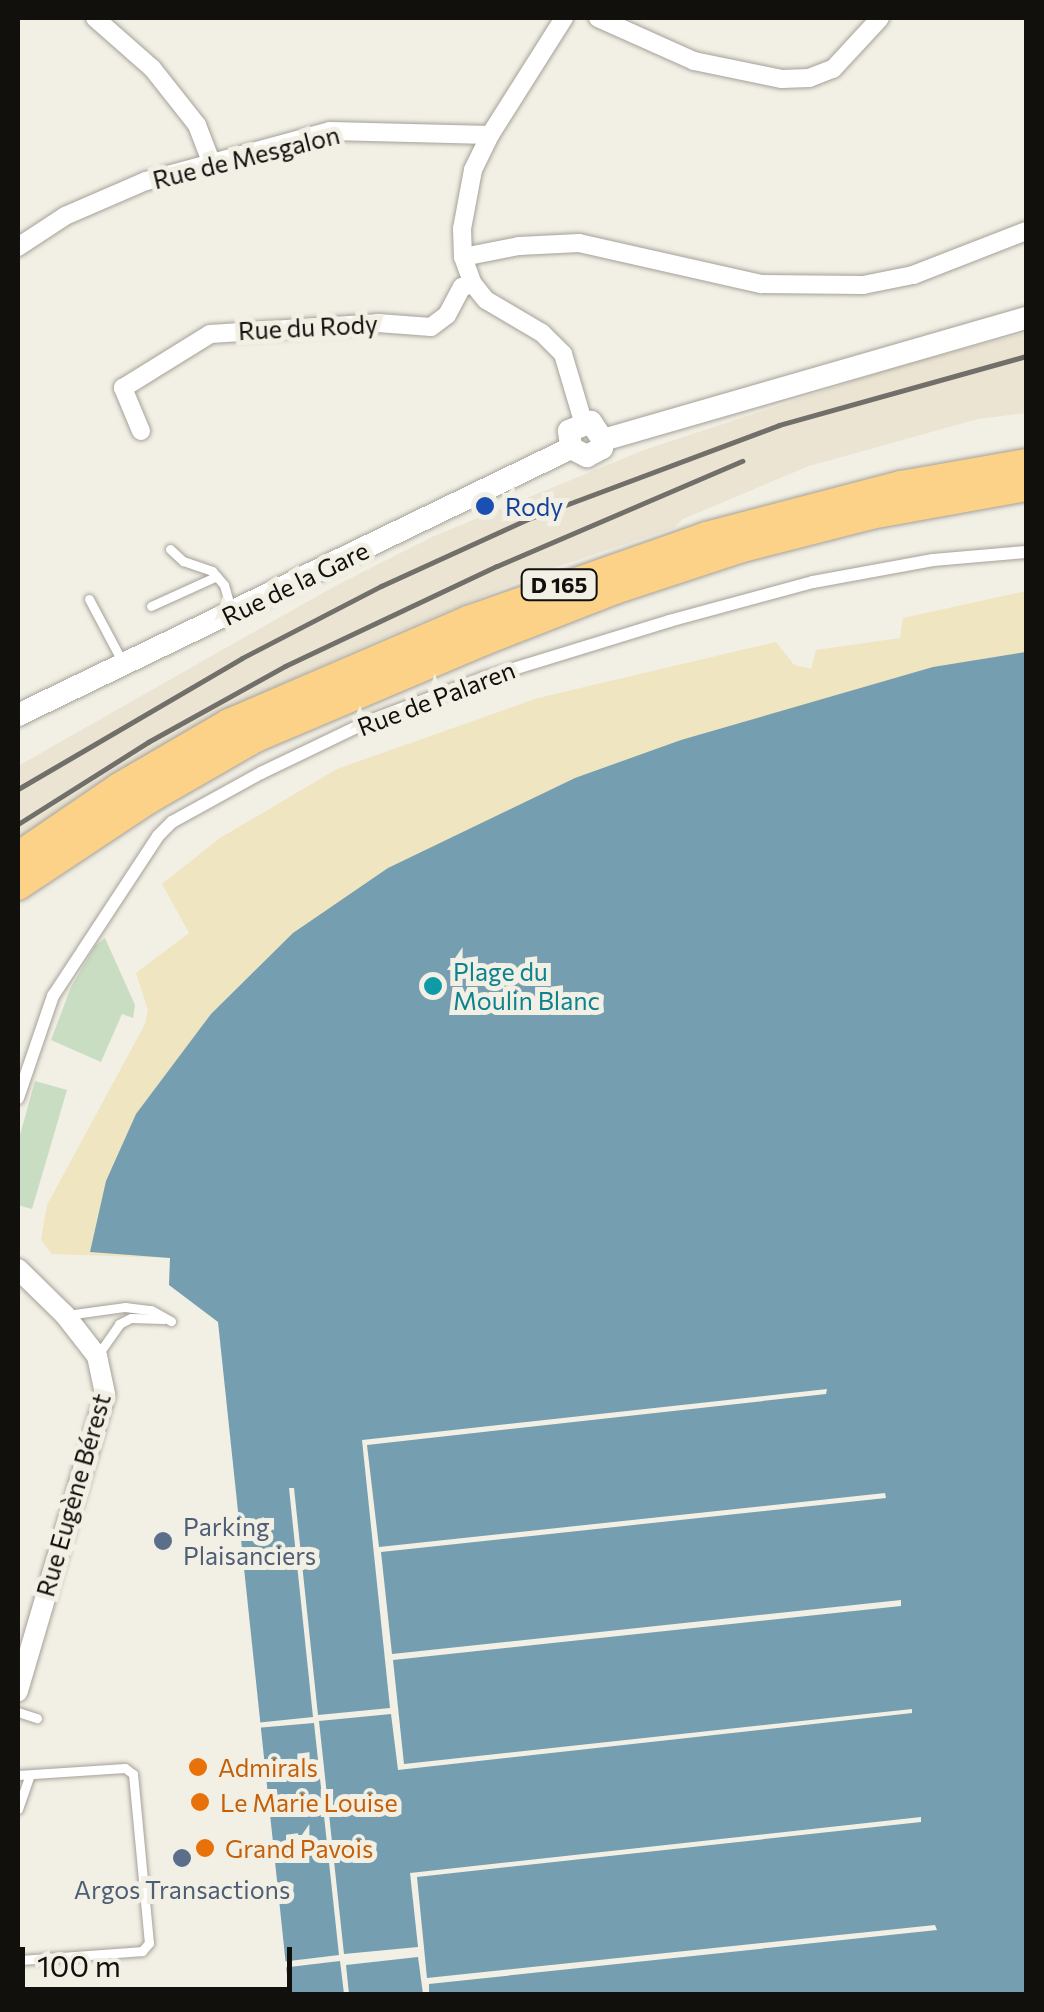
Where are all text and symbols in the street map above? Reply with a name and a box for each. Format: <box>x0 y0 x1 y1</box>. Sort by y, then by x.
street label: Rue de Mesgalon <box>149 119 343 195</box>
street label: Rue du Rody <box>237 308 379 346</box>
place label: Rody <box>505 491 563 521</box>
marker: Rody <box>474 495 496 517</box>
street label: Rue de la Gare <box>217 535 373 631</box>
road number: D 165 <box>519 568 599 602</box>
street label: Rue de Palaren <box>353 654 519 742</box>
place label: Plage du Moulin Blanc <box>453 957 600 1016</box>
marker: Plage du Moulin Blanc <box>422 975 444 997</box>
street label: Rue Eugène Bérest <box>30 1390 116 1600</box>
place label: Parking Plaisanciers <box>183 1512 316 1571</box>
marker: Parking Plaisanciers <box>152 1530 174 1552</box>
place label: Admirals <box>218 1752 318 1782</box>
marker: Admirals <box>187 1756 209 1778</box>
place label: Le Marie Louise <box>220 1787 398 1817</box>
marker: Le Marie Louise <box>189 1791 211 1813</box>
place label: Grand Pavois <box>225 1833 373 1863</box>
marker: Grand Pavois <box>194 1837 216 1859</box>
marker: Argos Transactions <box>171 1847 193 1869</box>
place label: Argos Transactions <box>74 1874 290 1904</box>
scale bar <box>25 1927 298 1989</box>
text: 100 m <box>37 1946 121 1983</box>

